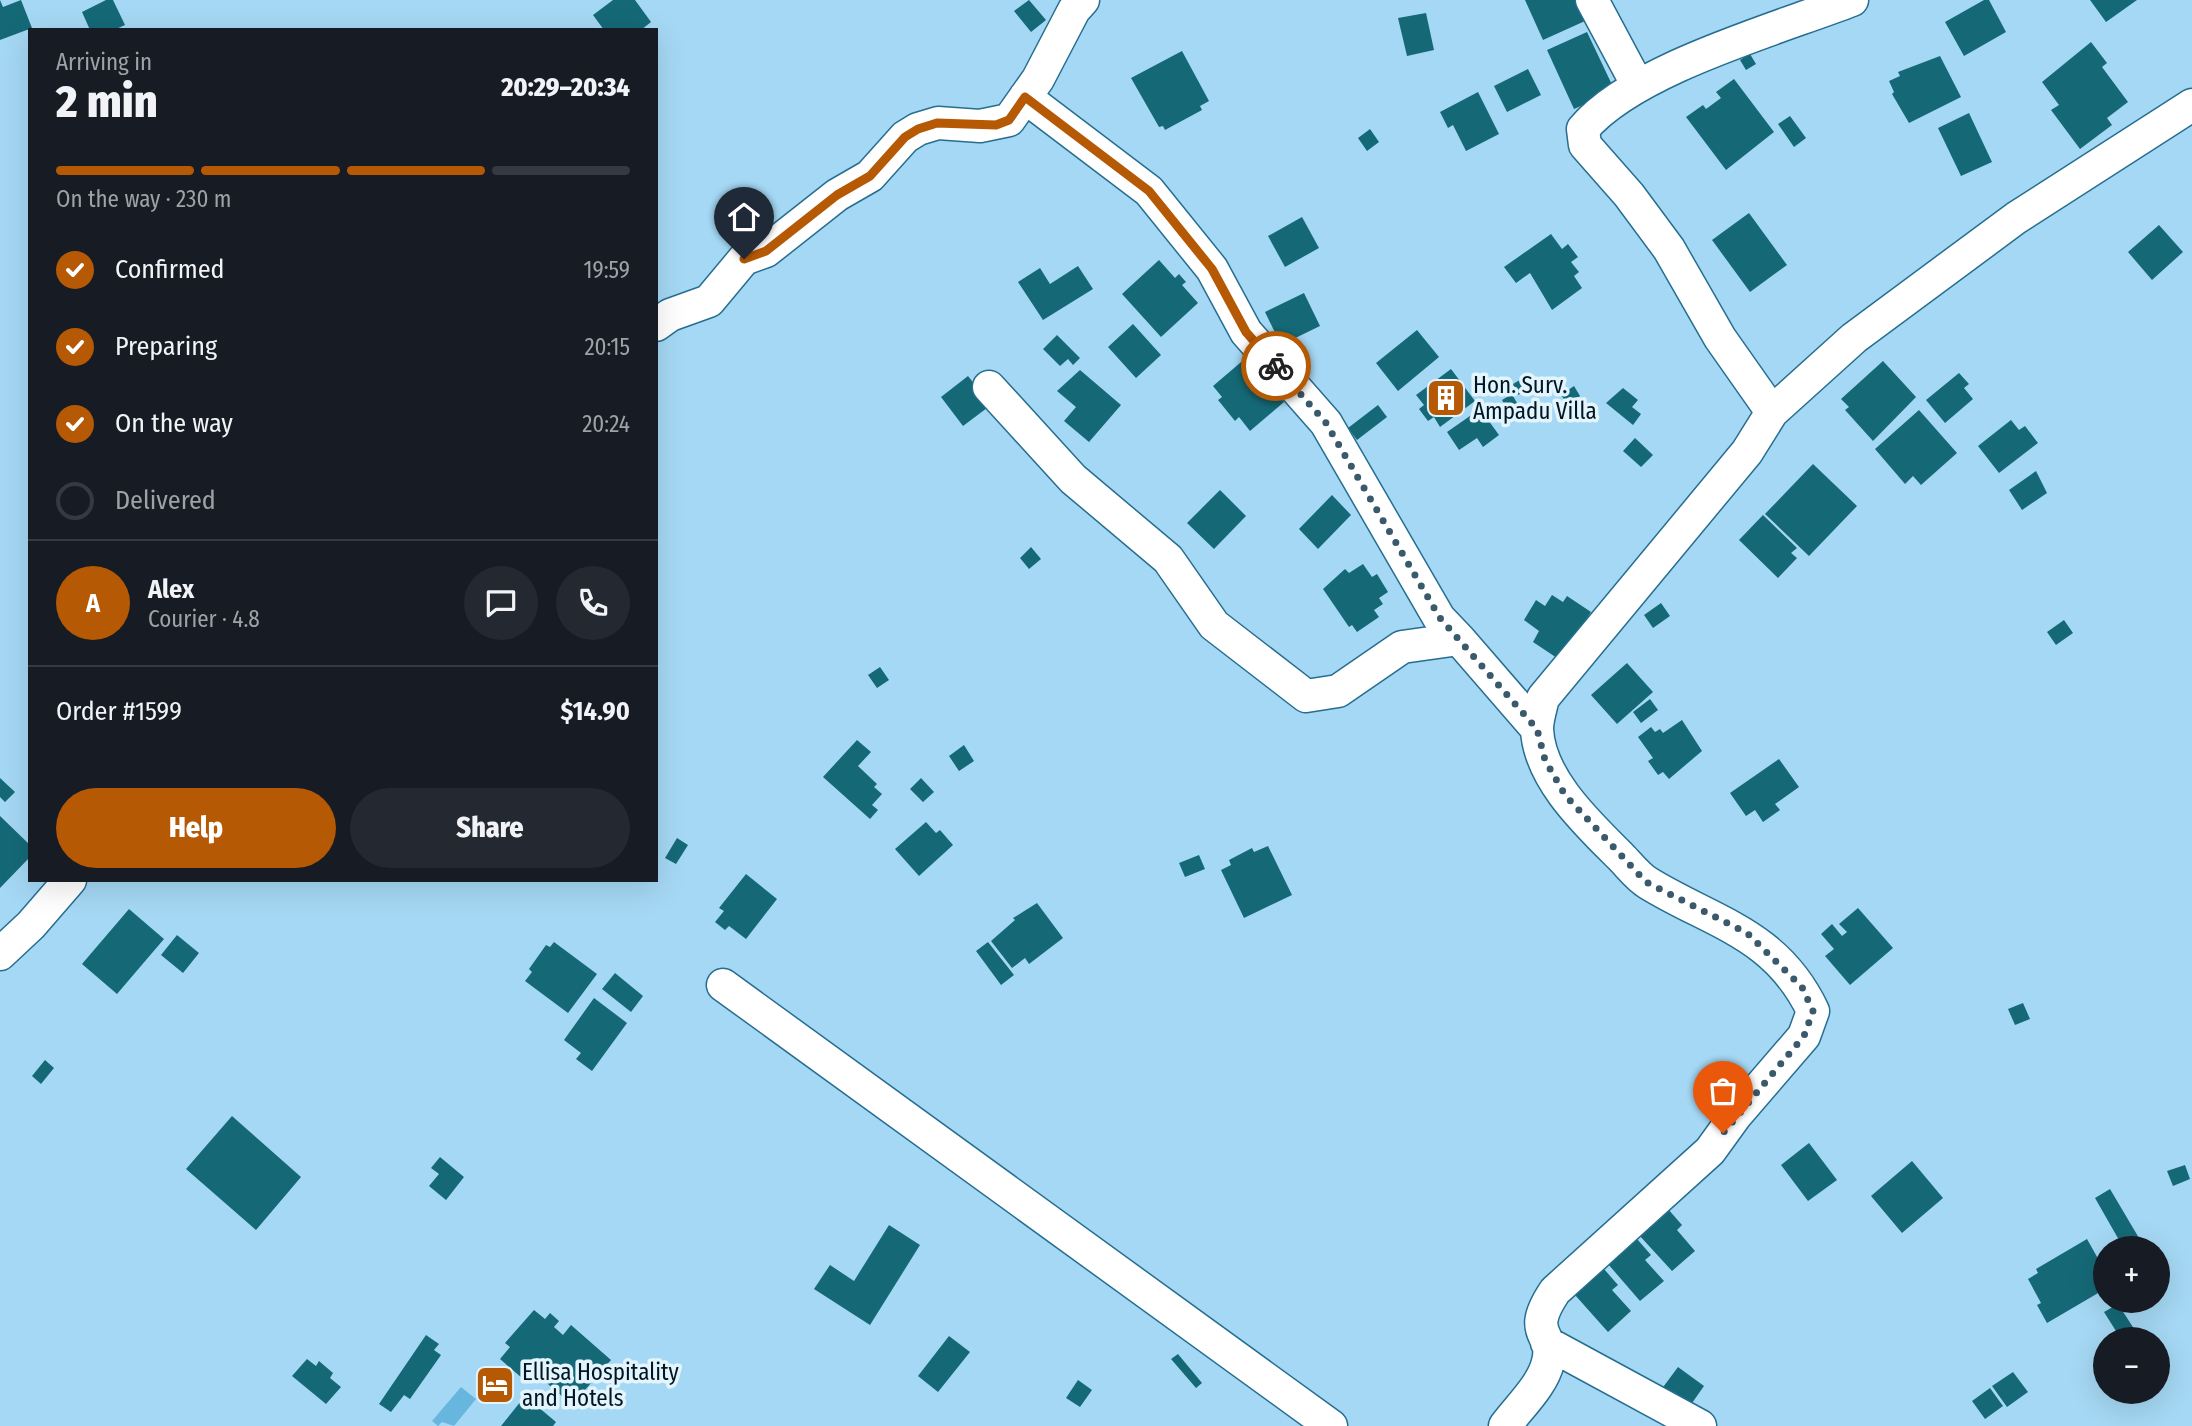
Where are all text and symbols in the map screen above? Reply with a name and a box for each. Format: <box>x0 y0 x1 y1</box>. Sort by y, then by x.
text: Arriving in <box>56 48 152 76</box>
text: 20:29–20:34 <box>501 72 630 103</box>
text: 2 min <box>56 74 158 129</box>
text: On the way · 230 m <box>56 185 232 213</box>
pin <box>714 187 774 259</box>
icon: home <box>725 198 763 236</box>
icon: check <box>56 251 94 289</box>
text: Confirmed <box>115 254 225 285</box>
text: 19:59 <box>583 256 630 284</box>
icon: check <box>56 328 94 366</box>
text: Preparing <box>115 331 217 362</box>
courier <box>1241 331 1311 401</box>
text: 20:15 <box>584 333 630 361</box>
icon: bike <box>1257 347 1295 385</box>
place label: Hon. Surv. Ampadu Villa <box>1473 371 1597 425</box>
building icon: Hon. Surv. Ampadu Villa <box>1425 377 1467 419</box>
icon: check <box>56 405 94 443</box>
text: On the way <box>115 408 233 439</box>
text: 20:24 <box>582 410 630 438</box>
text: Delivered <box>115 485 216 516</box>
button: chat <box>464 566 538 640</box>
button: phone <box>556 566 630 640</box>
text: Alex <box>148 574 194 605</box>
text: A <box>86 588 100 619</box>
text: Courier · 4.8 <box>148 605 260 633</box>
text: Order #1599 <box>56 696 182 727</box>
text: $14.90 <box>561 696 630 727</box>
button: Help <box>56 788 336 868</box>
button: Share <box>350 788 630 868</box>
pin <box>1693 1061 1753 1133</box>
icon: bag <box>1704 1072 1742 1110</box>
map controls <box>2093 1236 2170 1404</box>
button: + <box>2093 1236 2170 1313</box>
button: − <box>2093 1327 2170 1404</box>
place label: Ellisa Hospitality and Hotels <box>522 1358 680 1412</box>
hotel icon: Ellisa Hospitality and Hotels <box>474 1364 516 1406</box>

